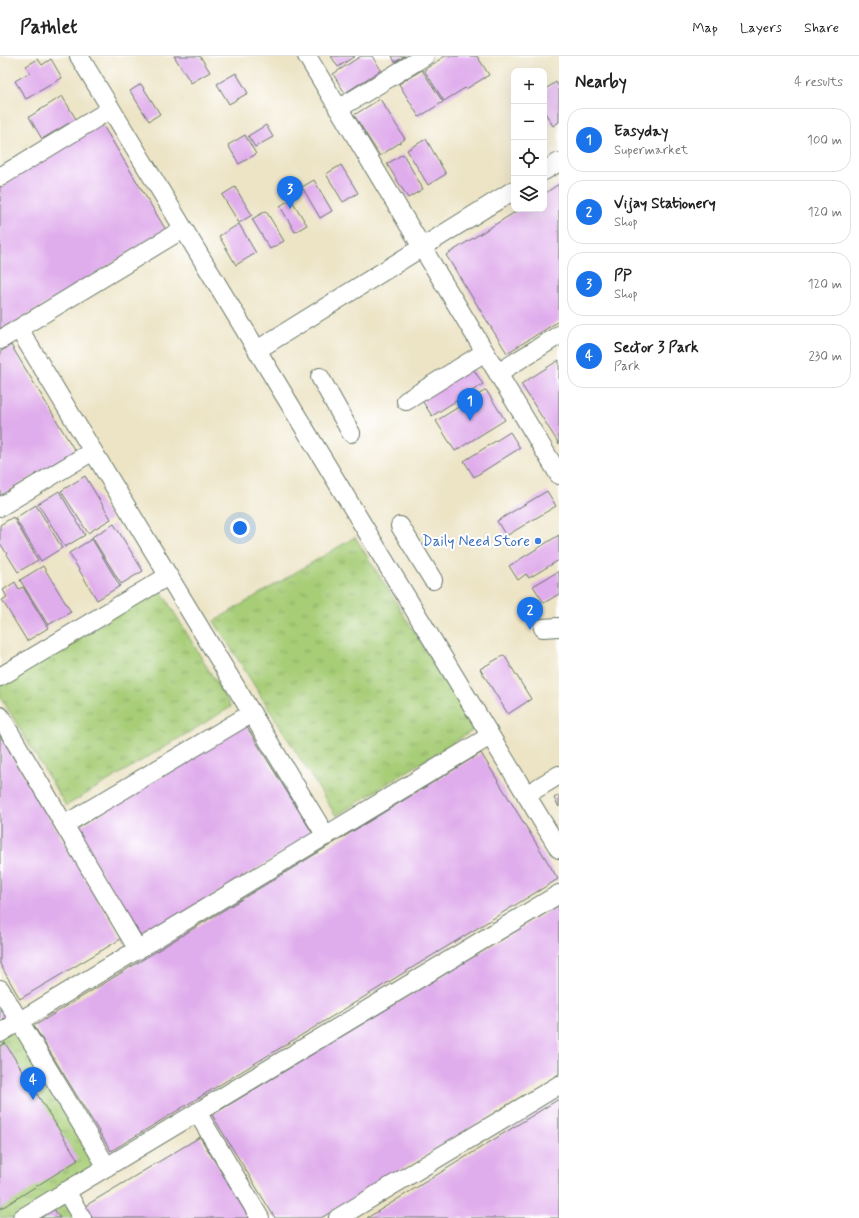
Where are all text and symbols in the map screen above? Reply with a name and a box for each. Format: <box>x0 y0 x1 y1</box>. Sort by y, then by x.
text: Pathlet <box>20 15 77 40</box>
text: Map <box>692 19 718 37</box>
text: Layers <box>740 19 782 37</box>
text: Share <box>804 19 839 37</box>
map controls <box>511 68 547 212</box>
button: + <box>511 68 547 104</box>
text: Nearby <box>575 71 627 93</box>
text: 4 results <box>794 74 843 91</box>
button: − <box>511 104 547 140</box>
text: Easyday <box>614 122 668 142</box>
text: 1 <box>586 132 592 149</box>
text: 100 m <box>807 132 842 149</box>
button: locate <box>511 140 547 176</box>
text: Supermarket <box>614 142 688 159</box>
pin: 3 <box>277 176 303 209</box>
button: layers <box>511 176 547 212</box>
text: Vijay Stationery <box>614 194 716 214</box>
text: 2 <box>586 204 592 221</box>
text: 120 m <box>808 204 842 221</box>
text: Shop <box>614 214 638 231</box>
text: PP <box>614 266 632 286</box>
text: 3 <box>586 276 592 293</box>
text: 120 m <box>808 276 842 293</box>
text: Shop <box>614 286 638 303</box>
text: Sector 3 Park <box>614 338 698 358</box>
text: 4 <box>585 348 593 365</box>
text: 230 m <box>808 348 842 365</box>
text: Park <box>614 358 640 375</box>
pin: 1 <box>457 388 483 421</box>
your location <box>230 518 250 538</box>
place label: Daily Need Store <box>422 532 530 552</box>
marker: Daily Need Store <box>533 536 543 546</box>
pin: 2 <box>517 597 543 630</box>
pin: 4 <box>20 1067 46 1100</box>

